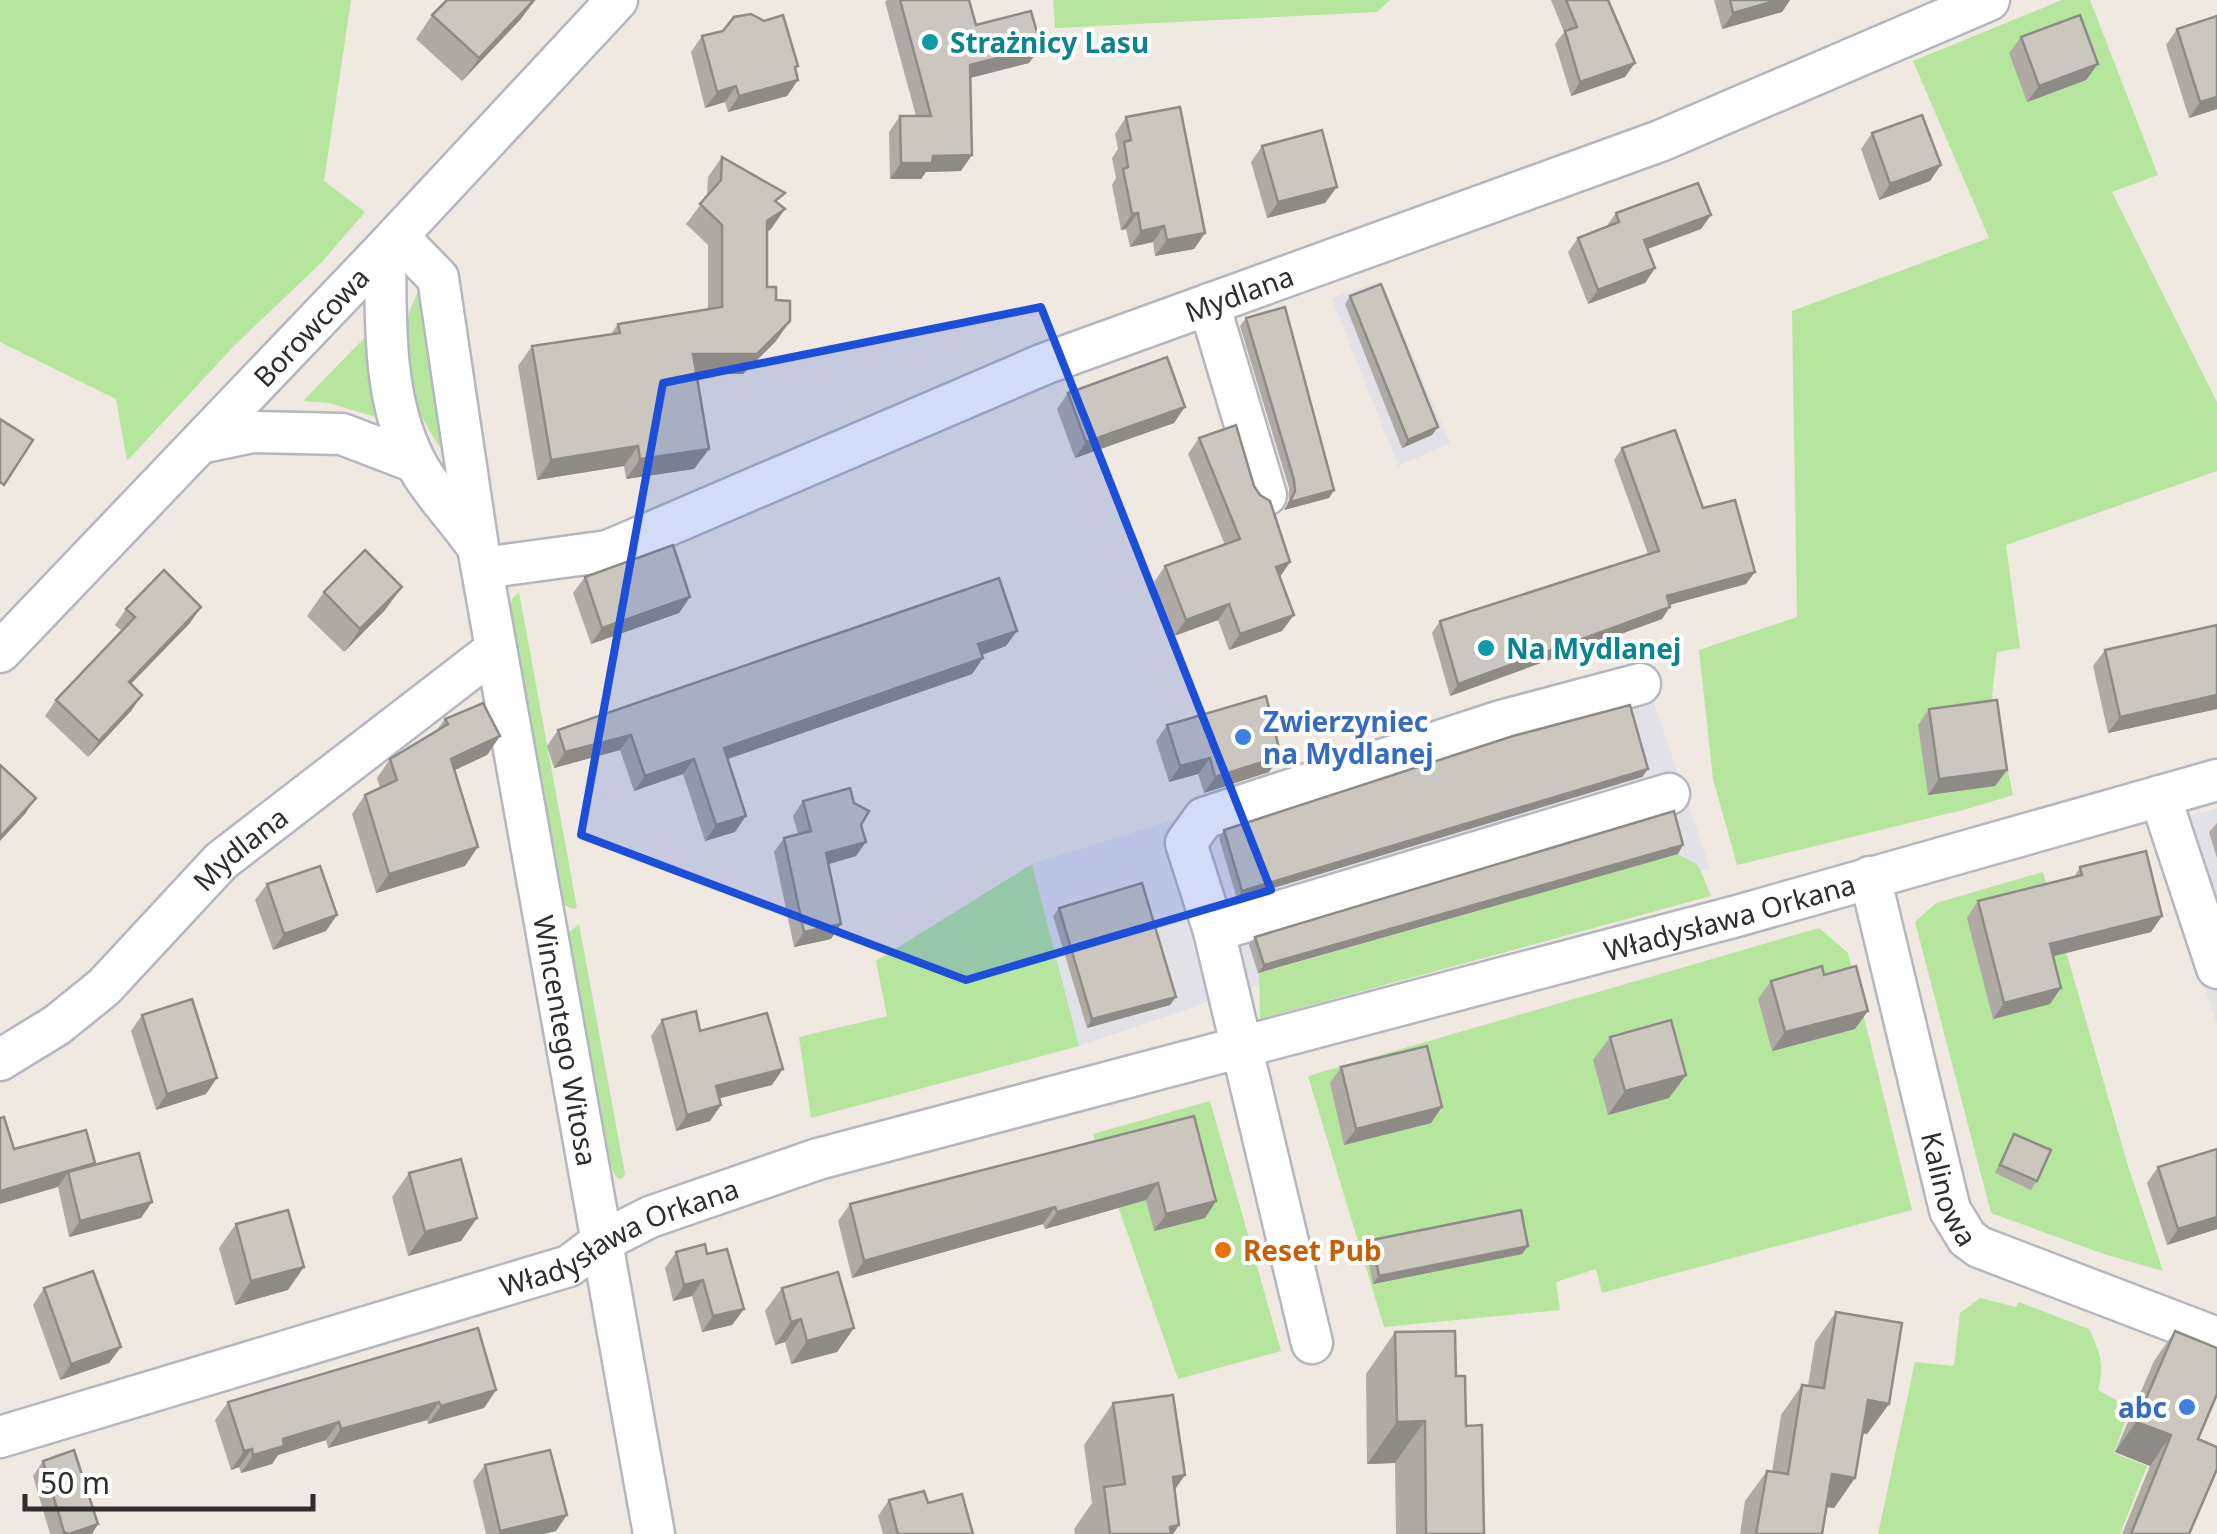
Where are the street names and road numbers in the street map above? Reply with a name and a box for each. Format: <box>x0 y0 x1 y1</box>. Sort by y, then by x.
street label: Mydlana <box>1180 256 1299 330</box>
street label: Borowcowa <box>245 258 377 395</box>
street label: Mydlana <box>184 798 295 899</box>
street label: Władysława Orkana <box>1600 864 1860 969</box>
street label: Wincentego Witosa <box>525 912 607 1169</box>
street label: Kalinowa <box>1913 1128 1986 1253</box>
street label: Władysława Orkana <box>495 1169 744 1305</box>

